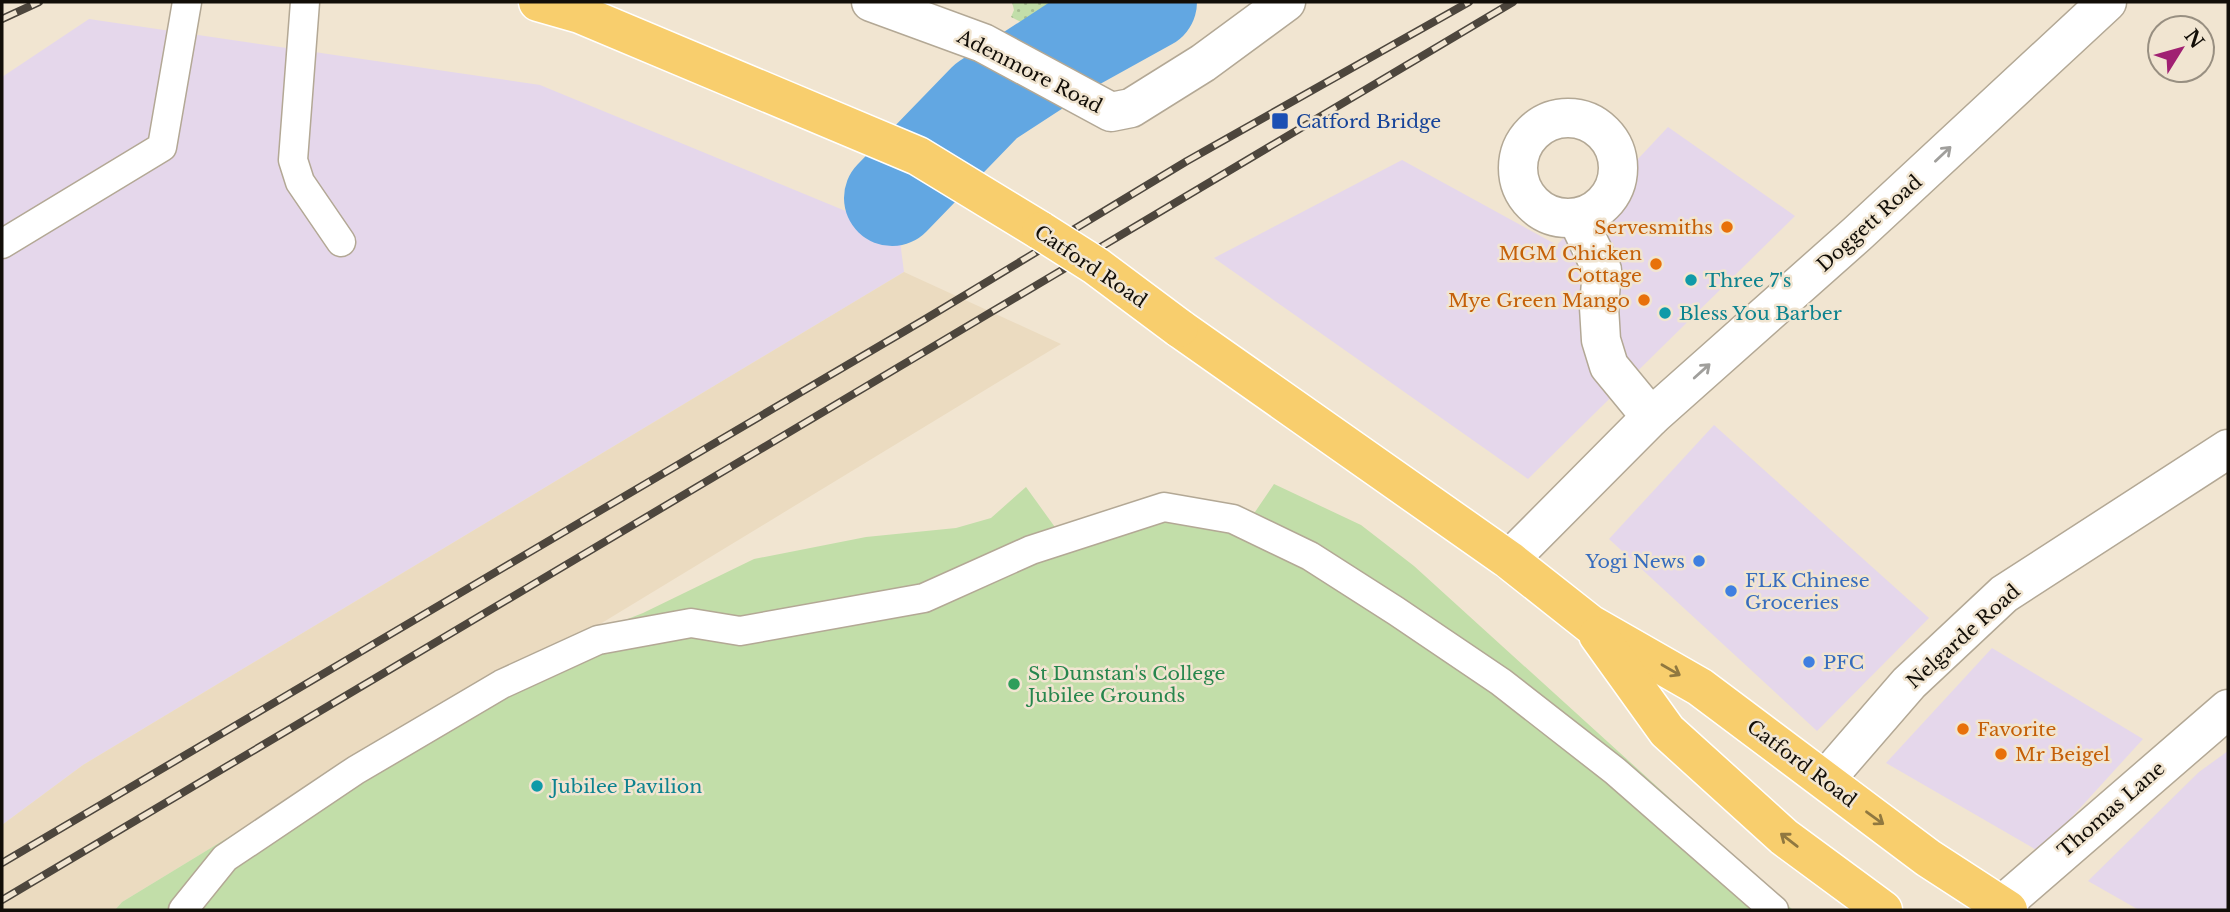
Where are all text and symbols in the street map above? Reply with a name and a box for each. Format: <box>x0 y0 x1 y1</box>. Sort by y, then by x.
north arrow <box>2146 14 2216 84</box>
street label: Adenmore Road <box>952 24 1106 118</box>
text: N <box>2180 25 2209 53</box>
place label: Catford Bridge <box>1296 110 1441 133</box>
marker: Catford Bridge <box>1270 111 1290 131</box>
one-way arrow <box>1934 146 1951 163</box>
street label: Doggett Road <box>1812 170 1927 276</box>
place label: Servesmiths <box>1594 216 1713 239</box>
marker: Servesmiths <box>1719 219 1735 235</box>
street label: Catford Road <box>1030 220 1151 313</box>
place label: MGM Chicken Cottage <box>1499 242 1642 287</box>
marker: MGM Chicken Cottage <box>1648 256 1664 272</box>
place label: Three 7's <box>1705 269 1791 292</box>
marker: Three 7's <box>1683 272 1699 288</box>
place label: Mye Green Mango <box>1448 289 1630 312</box>
marker: Mye Green Mango <box>1636 292 1652 308</box>
place label: Bless You Barber <box>1679 302 1842 325</box>
marker: Bless You Barber <box>1657 305 1673 321</box>
one-way arrow <box>1693 364 1711 380</box>
place label: Yogi News <box>1584 550 1685 573</box>
marker: Yogi News <box>1691 553 1707 569</box>
place label: FLK Chinese Groceries <box>1745 569 1870 614</box>
street label: Nelgarde Road <box>1902 579 2025 693</box>
marker: FLK Chinese Groceries <box>1723 583 1739 599</box>
place label: PFC <box>1823 651 1864 674</box>
marker: PFC <box>1801 654 1817 670</box>
place label: St Dunstan's College Jubilee Grounds <box>1025 662 1225 707</box>
one-way arrow <box>1660 663 1680 677</box>
marker: St Dunstan's College Jubilee Grounds <box>1006 676 1022 692</box>
street label: Catford Road <box>1743 715 1861 812</box>
place label: Favorite <box>1977 718 2056 741</box>
marker: Favorite <box>1955 721 1971 737</box>
place label: Mr Beigel <box>2015 743 2110 766</box>
marker: Mr Beigel <box>1993 746 2009 762</box>
street label: Thomas Lane <box>2053 757 2169 862</box>
place label: Jubilee Pavilion <box>548 775 702 798</box>
marker: Jubilee Pavilion <box>529 778 545 794</box>
one-way arrow <box>1865 811 1884 825</box>
one-way arrow <box>1780 833 1798 848</box>

